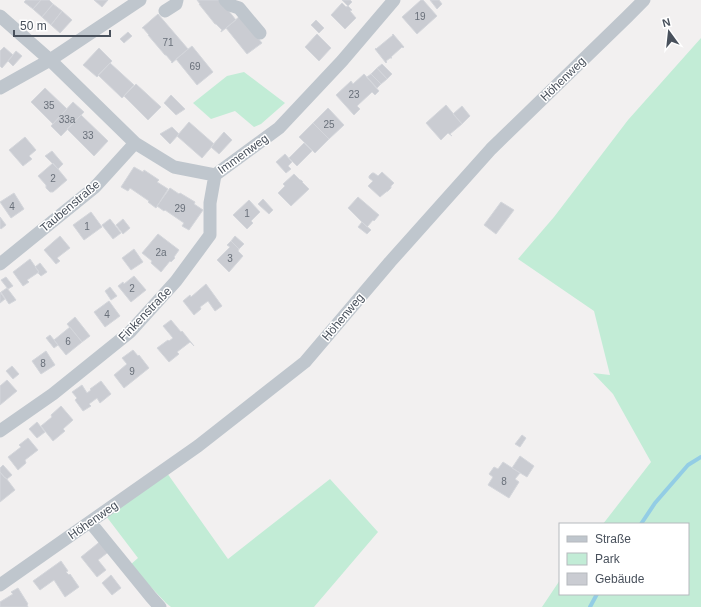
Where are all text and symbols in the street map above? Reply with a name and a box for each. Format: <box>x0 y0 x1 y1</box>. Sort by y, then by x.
house number: 19 <box>414 11 426 22</box>
scale bar <box>14 12 110 38</box>
north arrow <box>649 12 689 52</box>
text: N <box>661 16 672 29</box>
text: 50 m <box>20 19 47 33</box>
house number: 71 <box>162 37 174 48</box>
street label: Höhenweg <box>538 54 588 104</box>
house number: 69 <box>189 61 201 72</box>
house number: 23 <box>348 89 360 100</box>
house number: 35 <box>43 100 55 111</box>
house number: 33a <box>59 114 76 125</box>
house number: 25 <box>323 119 335 130</box>
house number: 33 <box>82 130 94 141</box>
street label: Immenweg <box>215 131 271 177</box>
house number: 2 <box>50 173 56 184</box>
street label: Taubenstraße <box>37 177 103 235</box>
house number: 4 <box>9 201 15 212</box>
house number: 29 <box>174 203 186 214</box>
house number: 1 <box>244 208 250 219</box>
house number: 1 <box>84 221 90 232</box>
house number: 2a <box>155 247 167 258</box>
house number: 3 <box>227 253 233 264</box>
house number: 2 <box>129 283 135 294</box>
street label: Finkenstraße <box>116 284 175 344</box>
street label: Höhenweg <box>319 291 367 343</box>
house number: 4 <box>104 309 110 320</box>
house number: 6 <box>65 336 71 347</box>
house number: 8 <box>40 358 46 369</box>
house number: 9 <box>129 366 135 377</box>
house number: 8 <box>501 476 507 487</box>
street label: Höhenweg <box>65 498 121 542</box>
legend <box>559 523 689 595</box>
text: Straße <box>595 532 631 546</box>
text: Park <box>595 552 621 566</box>
text: Gebäude <box>595 572 645 586</box>

